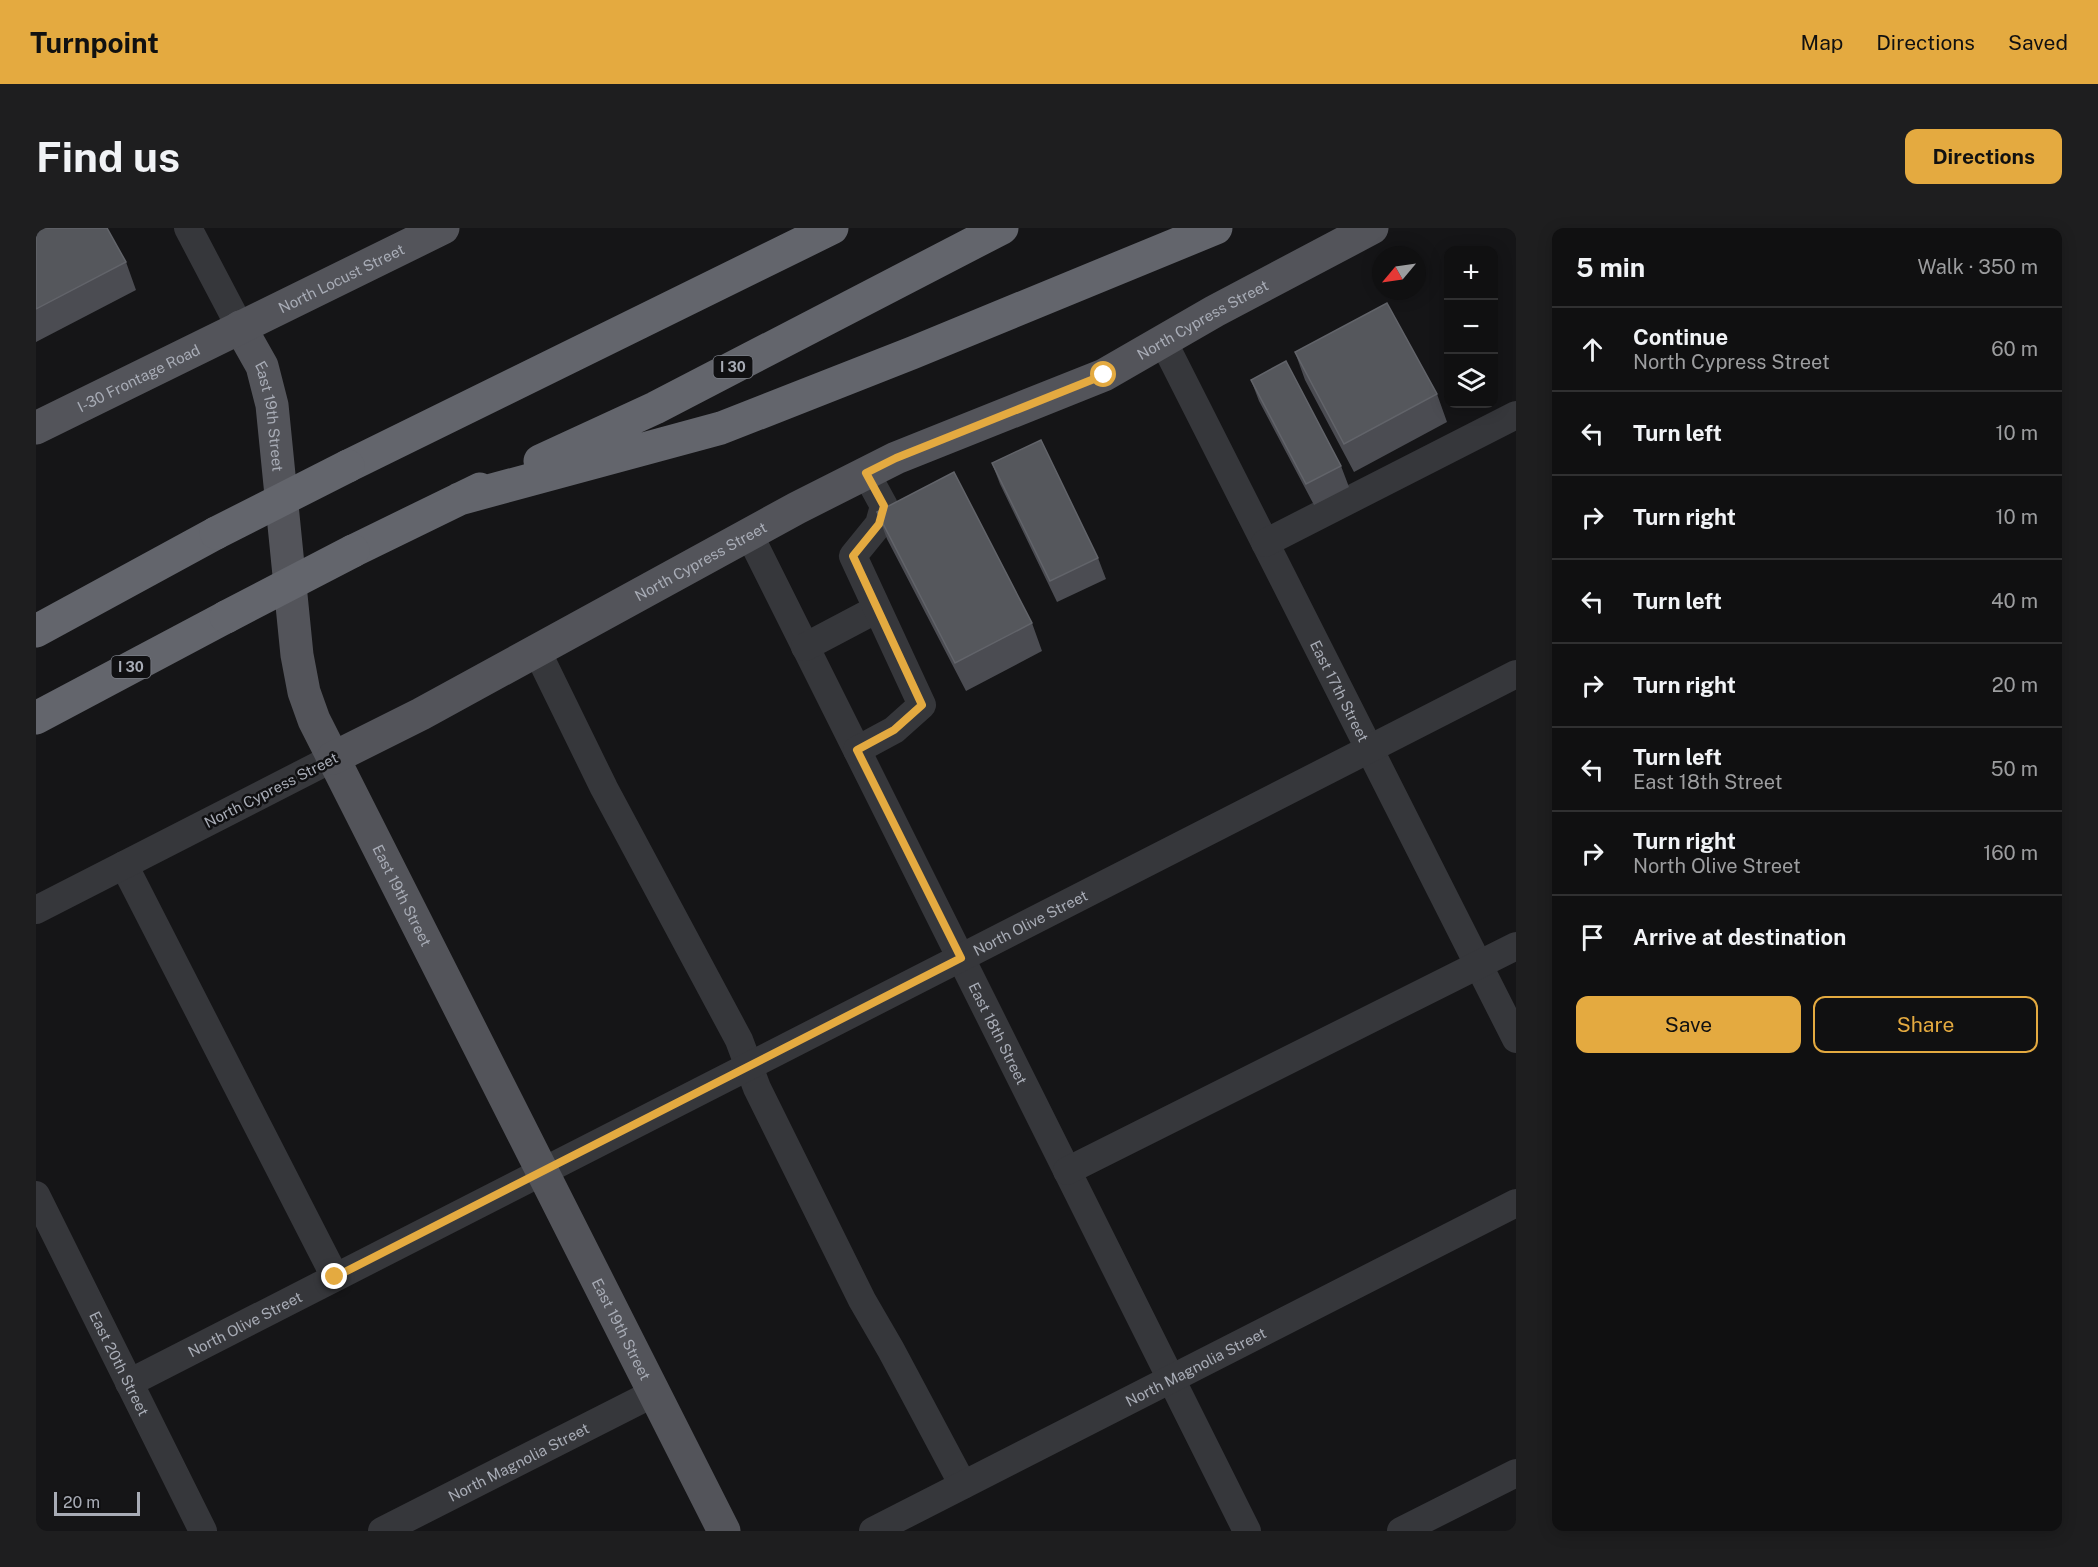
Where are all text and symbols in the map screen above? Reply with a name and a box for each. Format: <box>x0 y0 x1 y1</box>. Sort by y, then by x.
text: Turnpoint <box>30 26 159 59</box>
text: Map <box>1801 30 1843 55</box>
text: Directions <box>1876 30 1975 55</box>
text: Saved <box>2008 30 2068 55</box>
button: Directions <box>1905 129 2062 184</box>
text: Find us <box>36 132 180 181</box>
street label: North Locust Street <box>275 240 407 316</box>
north arrow <box>1372 246 1426 300</box>
map controls <box>1444 246 1498 408</box>
button: + <box>1444 246 1498 300</box>
text: 5 min <box>1576 252 1645 283</box>
text: Walk · 350 m <box>1918 255 2038 279</box>
street label: North Cypress Street <box>1134 276 1271 363</box>
button: − <box>1444 300 1498 354</box>
text: Continue <box>1633 324 1728 350</box>
icon: ahead <box>1576 333 1609 366</box>
text: 60 m <box>1991 337 2038 361</box>
street label: I-30 Frontage Road <box>74 340 202 415</box>
text: North Cypress Street <box>1633 350 1830 374</box>
button: layers <box>1444 354 1498 408</box>
road number: I 30 <box>714 356 752 378</box>
street label: East 19th Street <box>252 358 287 473</box>
route start <box>1090 361 1116 387</box>
icon: left <box>1576 417 1609 450</box>
text: Turn left <box>1633 420 1722 446</box>
text: 10 m <box>1995 421 2038 445</box>
icon: right <box>1576 501 1609 534</box>
text: Turn right <box>1633 504 1736 530</box>
text: 10 m <box>1995 505 2038 529</box>
street label: North Cypress Street <box>632 518 769 604</box>
icon: left <box>1576 585 1609 618</box>
text: Turn left <box>1633 588 1722 614</box>
text: 40 m <box>1991 589 2038 613</box>
street label: East 17th Street <box>1307 637 1373 745</box>
road number: I 30 <box>112 656 151 678</box>
icon: right <box>1576 669 1609 702</box>
text: Turn right <box>1633 672 1736 698</box>
text: 20 m <box>1992 673 2038 697</box>
text: Turn left <box>1633 744 1722 770</box>
street label: North Cypress Street <box>201 749 341 831</box>
icon: left <box>1576 753 1609 786</box>
text: 50 m <box>1991 757 2038 781</box>
text: East 18th Street <box>1633 770 1782 794</box>
text: Turn right <box>1633 828 1736 854</box>
icon: right <box>1576 837 1609 870</box>
street label: East 19th Street <box>370 841 435 949</box>
text: 160 m <box>1983 841 2038 865</box>
text: North Olive Street <box>1633 854 1801 878</box>
street label: North Olive Street <box>970 886 1090 959</box>
icon: arrive <box>1576 921 1609 954</box>
text: Arrive at destination <box>1633 924 1846 950</box>
street label: East 18th Street <box>966 979 1031 1087</box>
button: Save <box>1576 996 1801 1053</box>
button: Share <box>1813 996 2038 1053</box>
route end <box>321 1263 347 1289</box>
street label: East 19th Street <box>589 1275 655 1383</box>
street label: North Olive Street <box>185 1288 305 1360</box>
street label: East 20th Street <box>87 1308 153 1419</box>
street label: North Magnolia Street <box>1122 1324 1269 1409</box>
street label: North Magnolia Street <box>445 1419 592 1505</box>
scale bar <box>54 1489 140 1516</box>
text: 20 m <box>63 1493 100 1512</box>

